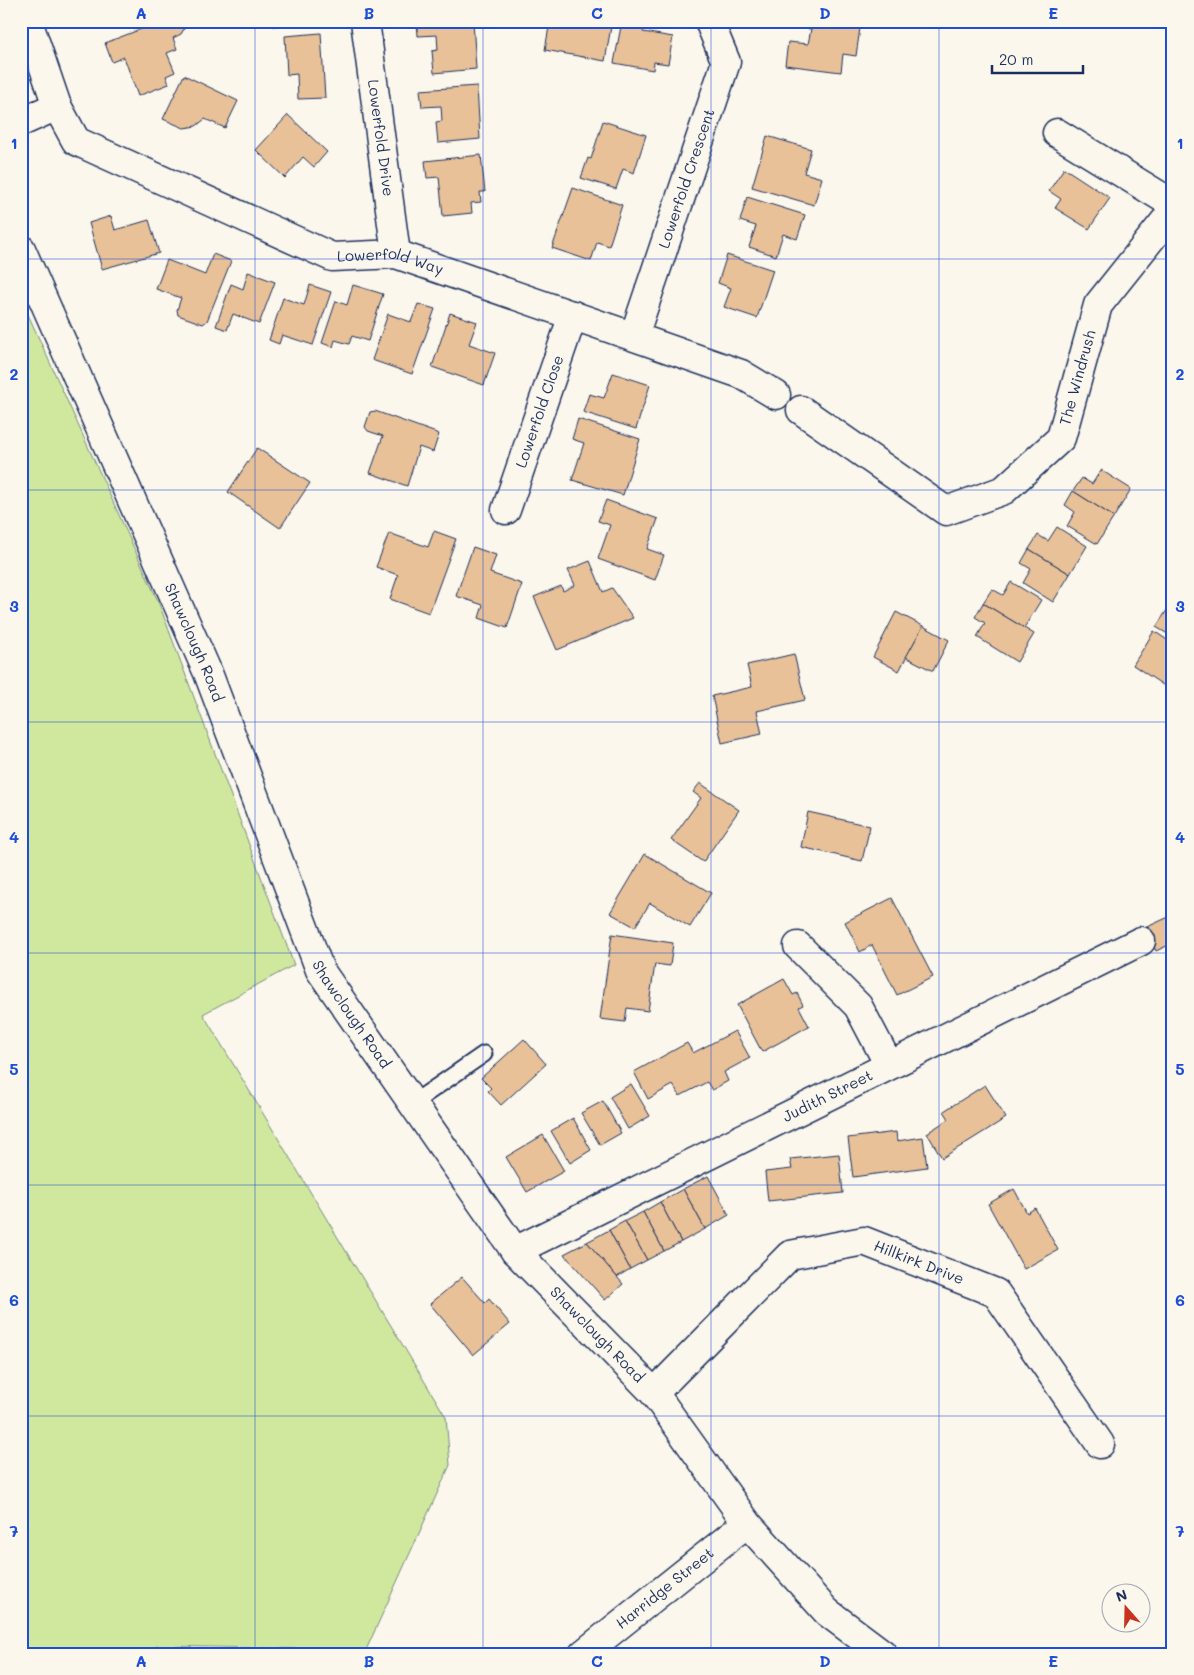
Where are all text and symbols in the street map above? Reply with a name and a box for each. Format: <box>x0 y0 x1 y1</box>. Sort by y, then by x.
text: A <box>135 2 147 23</box>
text: B <box>364 2 374 23</box>
text: C <box>591 2 603 23</box>
text: D <box>819 2 831 23</box>
text: E <box>1048 2 1058 23</box>
scale bar <box>992 42 1083 74</box>
text: 20 m <box>999 49 1033 69</box>
street label: Lowerfold Drive <box>364 78 399 198</box>
street label: Lowerfold Crescent <box>653 106 719 251</box>
text: 1 <box>10 132 18 153</box>
text: 1 <box>1176 132 1184 153</box>
street label: Lowerfold Way <box>337 243 446 279</box>
street label: The Windrush <box>1054 328 1100 427</box>
street label: Lowerfold Close <box>510 352 567 470</box>
text: 2 <box>10 363 19 384</box>
text: 2 <box>1176 363 1185 384</box>
street label: Shawclough Road <box>161 580 229 704</box>
text: 3 <box>9 595 19 616</box>
text: 3 <box>1175 595 1185 616</box>
text: 4 <box>9 826 19 847</box>
text: 4 <box>1175 826 1185 847</box>
street label: Shawclough Road <box>308 957 396 1072</box>
text: 5 <box>9 1058 19 1079</box>
text: 5 <box>1175 1058 1185 1079</box>
street label: Judith Street <box>779 1064 876 1126</box>
street label: Hillkirk Drive <box>871 1235 967 1288</box>
street label: Shawclough Road <box>546 1282 649 1386</box>
text: 6 <box>9 1289 19 1310</box>
text: 6 <box>1175 1289 1185 1310</box>
text: 7 <box>10 1520 19 1541</box>
text: 7 <box>1176 1520 1185 1541</box>
street label: Harridge Street <box>611 1542 717 1633</box>
north arrow <box>1102 1582 1152 1632</box>
text: N <box>1113 1585 1130 1606</box>
text: A <box>135 1650 147 1671</box>
text: B <box>364 1650 374 1671</box>
text: C <box>591 1650 603 1671</box>
text: D <box>819 1650 831 1671</box>
text: E <box>1048 1650 1058 1671</box>

